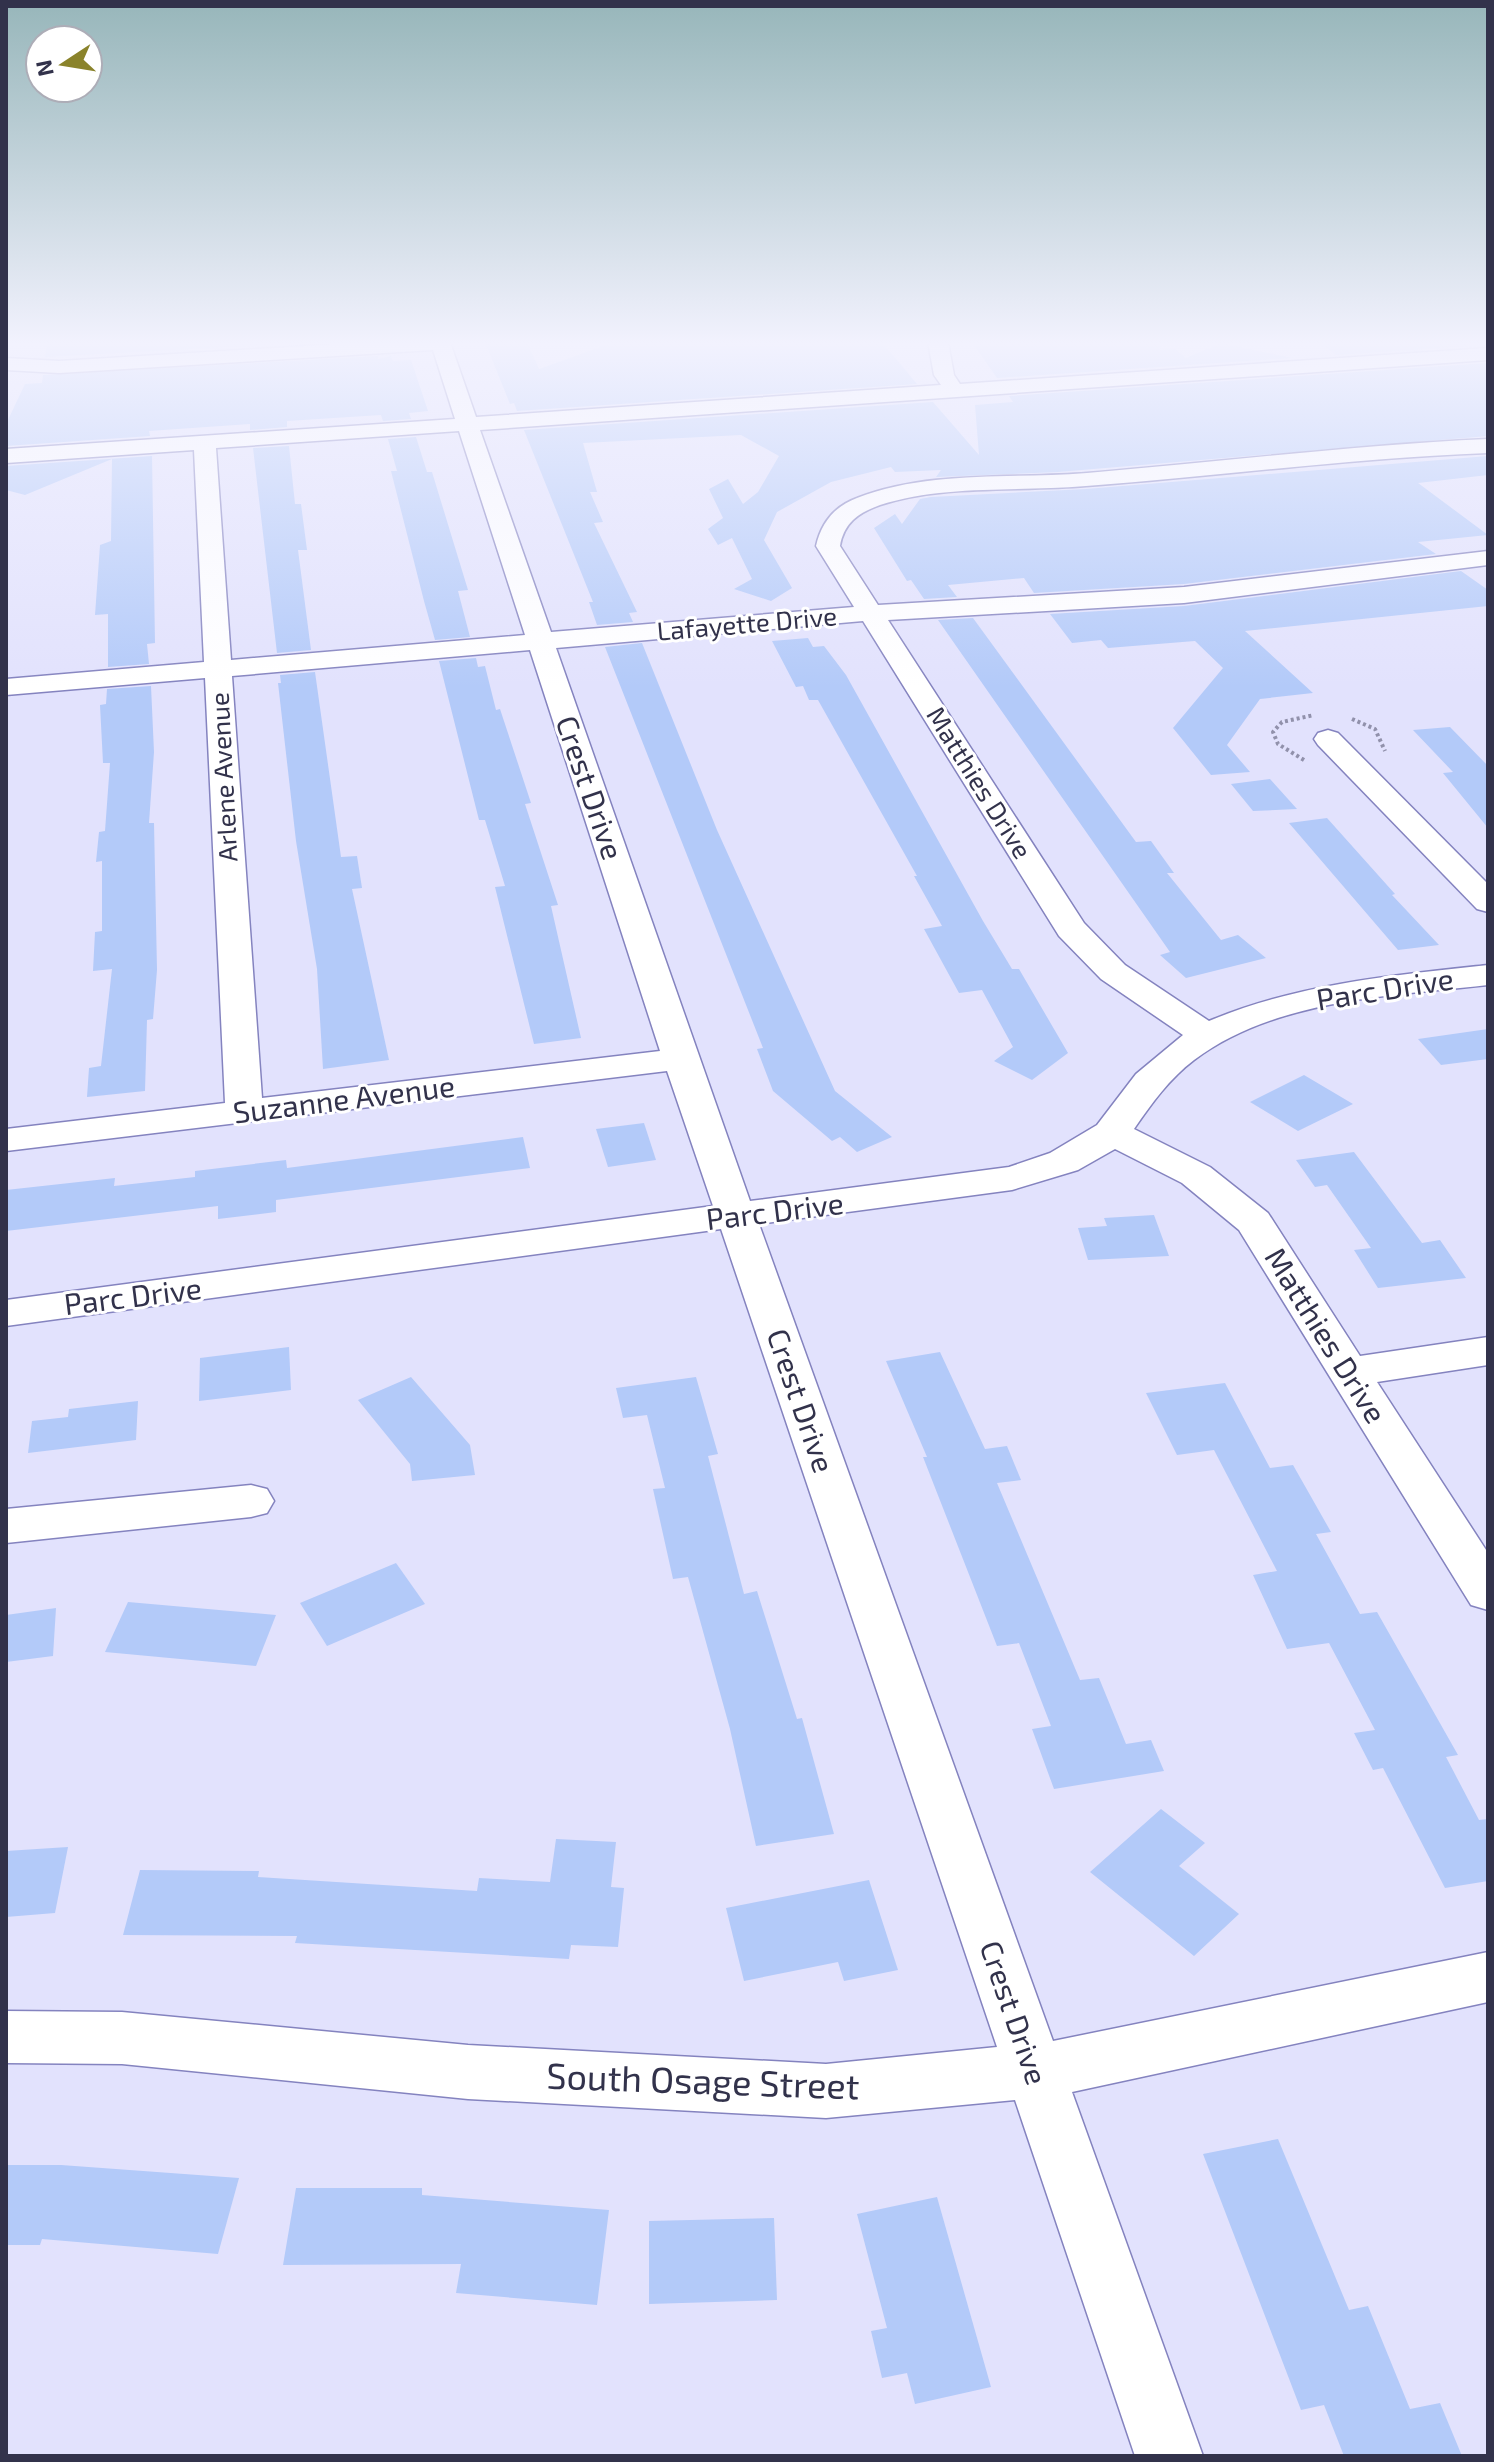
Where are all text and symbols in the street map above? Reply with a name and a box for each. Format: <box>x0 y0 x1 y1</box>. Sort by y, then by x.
north arrow <box>24 24 104 104</box>
text: N <box>29 58 58 79</box>
street label: Lafayette Drive <box>656 599 838 646</box>
street label: Arlene Avenue <box>203 692 242 863</box>
street label: Matthies Drive <box>921 701 1039 864</box>
street label: Crest Drive <box>550 711 632 864</box>
street label: Parc Drive <box>1314 959 1456 1017</box>
street label: Suzanne Avenue <box>231 1067 457 1129</box>
street label: Parc Drive <box>704 1184 846 1236</box>
street label: Matthies Drive <box>1258 1241 1395 1429</box>
street label: Parc Drive <box>62 1269 204 1321</box>
street label: Crest Drive <box>761 1324 843 1477</box>
street label: Crest Drive <box>974 1936 1056 2089</box>
street label: South Osage Street <box>546 2053 860 2106</box>

